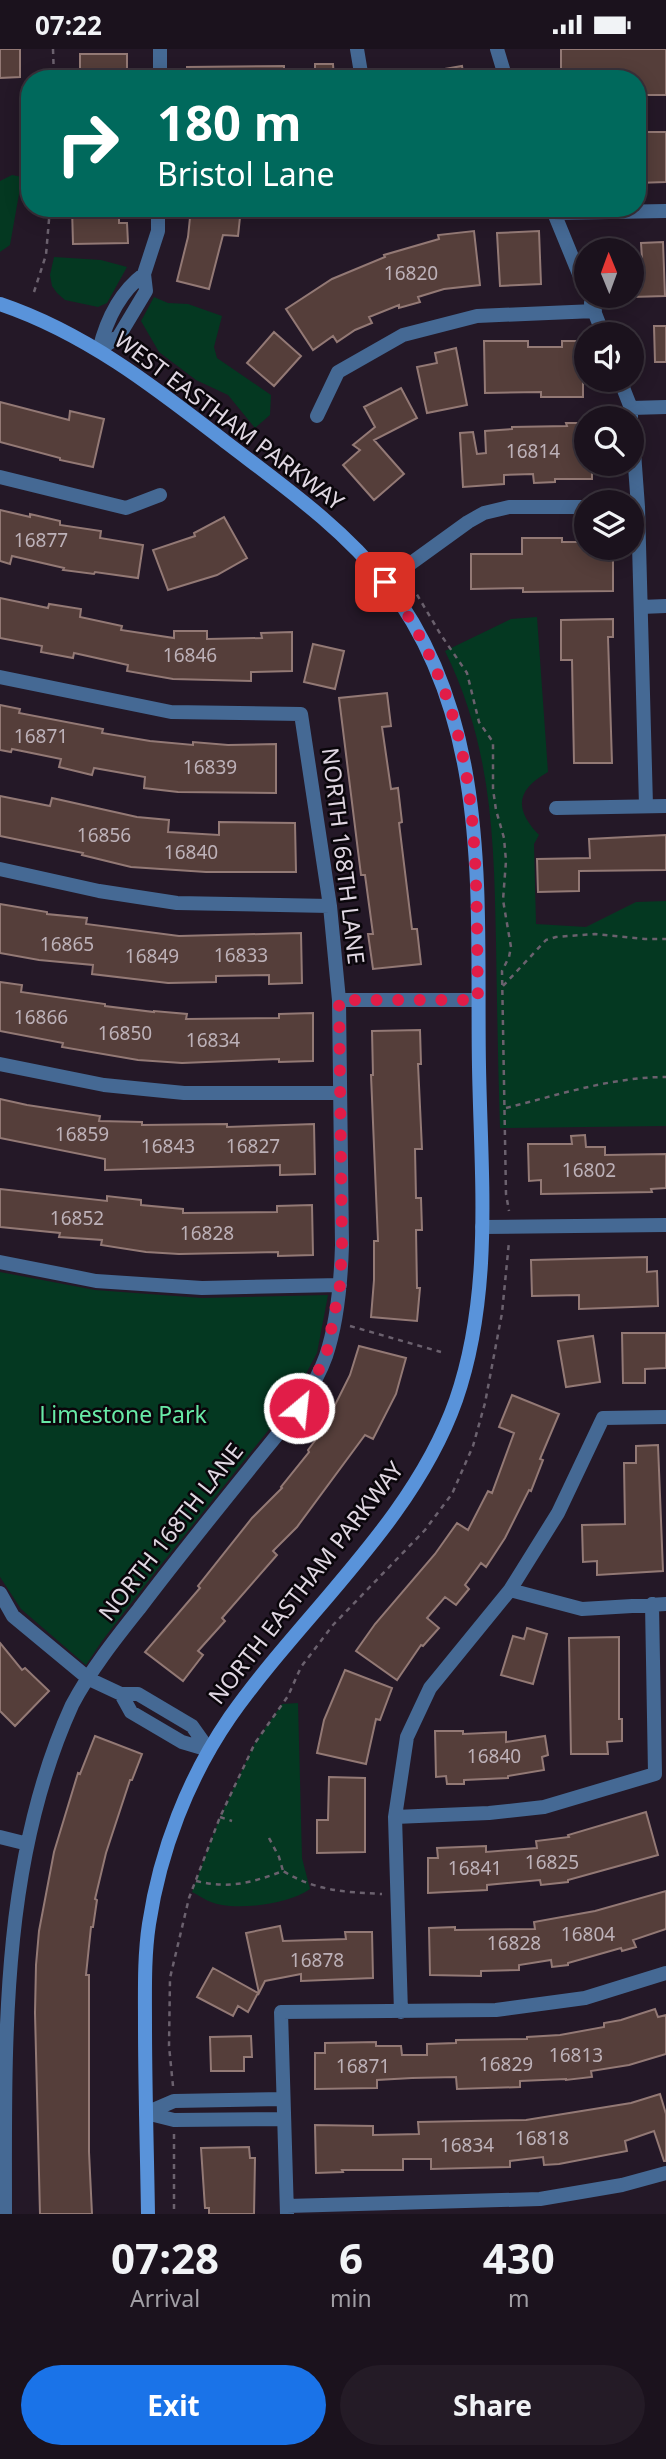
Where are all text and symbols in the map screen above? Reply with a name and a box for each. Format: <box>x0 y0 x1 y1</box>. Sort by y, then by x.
text: 07:22 <box>35 7 102 43</box>
text: 180 m <box>157 89 302 155</box>
icon: right <box>42 98 133 189</box>
text: Bristol Lane <box>157 152 335 195</box>
north arrow <box>574 238 644 308</box>
map controls <box>574 238 644 560</box>
house number: 16820 <box>384 260 438 286</box>
button: sound <box>574 322 644 392</box>
street label: WEST EASTHAM PARKWAY <box>108 323 352 518</box>
button: search <box>574 406 644 476</box>
house number: 16814 <box>506 438 560 464</box>
button: layers <box>574 490 644 560</box>
house number: 16877 <box>14 527 68 553</box>
pin <box>355 552 415 612</box>
icon: arrive <box>366 563 404 601</box>
house number: 16846 <box>163 642 217 668</box>
house number: 16871 <box>14 723 68 749</box>
street label: NORTH 168TH LANE <box>315 746 373 966</box>
house number: 16839 <box>183 754 237 780</box>
house number: 16856 <box>77 822 131 848</box>
house number: 16840 <box>164 839 218 865</box>
house number: 16865 <box>40 931 94 957</box>
house number: 16833 <box>214 942 268 968</box>
house number: 16849 <box>125 943 179 969</box>
house number: 16866 <box>14 1004 68 1030</box>
house number: 16850 <box>98 1020 152 1046</box>
house number: 16834 <box>186 1027 240 1053</box>
house number: 16859 <box>55 1121 109 1147</box>
house number: 16843 <box>141 1133 195 1159</box>
house number: 16827 <box>226 1133 280 1159</box>
house number: 16802 <box>562 1157 616 1183</box>
house number: 16852 <box>50 1205 104 1231</box>
house number: 16828 <box>180 1220 234 1246</box>
position arrow <box>262 1371 336 1445</box>
park label: Limestone Park <box>39 1398 207 1430</box>
street label: NORTH 168TH LANE <box>91 1436 250 1627</box>
street label: NORTH EASTHAM PARKWAY <box>200 1454 411 1710</box>
house number: 16840 <box>467 1743 521 1769</box>
house number: 16825 <box>525 1849 579 1875</box>
house number: 16841 <box>448 1855 502 1881</box>
house number: 16804 <box>561 1921 615 1947</box>
house number: 16828 <box>487 1930 541 1956</box>
house number: 16878 <box>290 1947 344 1973</box>
house number: 16813 <box>549 2042 603 2068</box>
house number: 16829 <box>479 2051 533 2077</box>
house number: 16871 <box>336 2053 390 2079</box>
house number: 16818 <box>515 2125 569 2151</box>
house number: 16834 <box>440 2132 494 2158</box>
text: 07:28 <box>111 2229 219 2286</box>
text: 6 <box>339 2229 363 2286</box>
text: 430 <box>483 2229 555 2286</box>
text: Arrival <box>130 2282 200 2314</box>
text: min <box>330 2282 372 2314</box>
text: m <box>508 2282 530 2314</box>
button: Exit <box>21 2365 326 2445</box>
button: Share <box>340 2365 645 2445</box>

